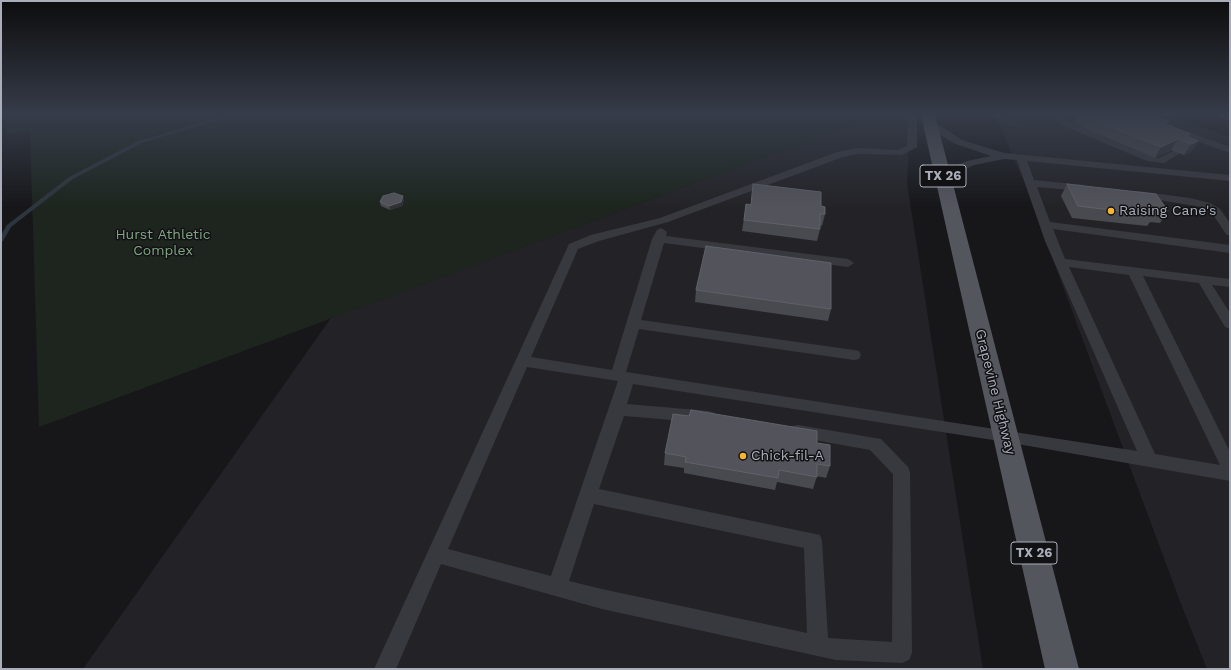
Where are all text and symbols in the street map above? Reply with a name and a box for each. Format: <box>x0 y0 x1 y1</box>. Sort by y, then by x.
road number: TX 26 <box>920 165 966 187</box>
place label: Raising Cane's <box>1119 203 1216 219</box>
marker: Raising Cane's <box>1106 206 1116 216</box>
park label: Hurst Athletic Complex <box>115 227 211 260</box>
street label: Grapevine Highway <box>971 327 1019 457</box>
place label: Chick-fil-A <box>751 448 824 464</box>
marker: Chick-fil-A <box>738 451 748 461</box>
road number: TX 26 <box>1011 542 1057 564</box>

